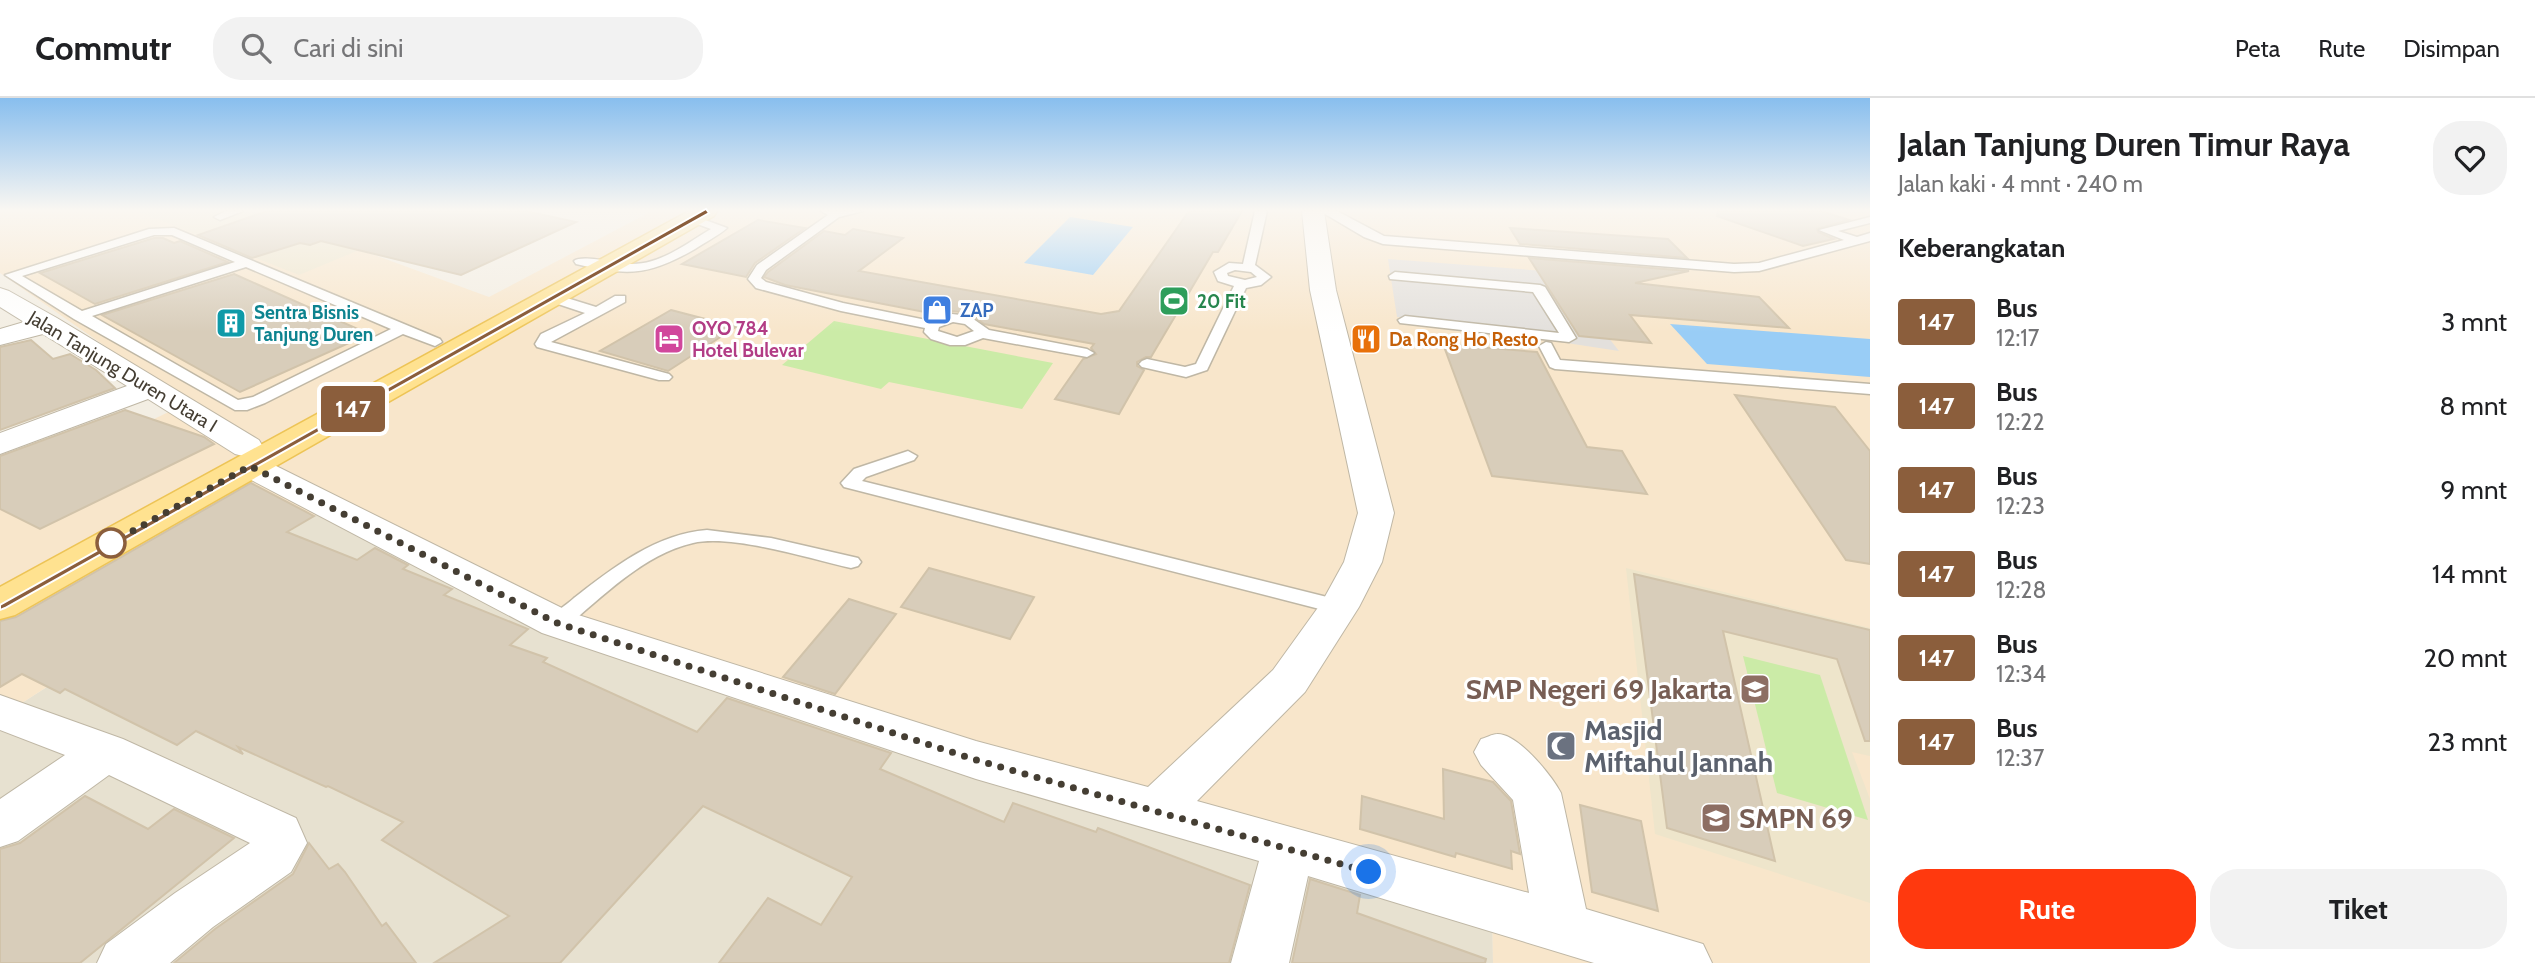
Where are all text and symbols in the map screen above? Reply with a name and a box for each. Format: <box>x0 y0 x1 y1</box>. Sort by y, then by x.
search box <box>213 17 703 80</box>
text: Commutr <box>35 28 171 68</box>
icon: search <box>237 29 275 67</box>
text: Cari di sini <box>293 32 403 64</box>
text: Peta <box>2235 34 2280 63</box>
text: Rute <box>2318 34 2365 63</box>
text: Disimpan <box>2403 34 2500 63</box>
button: heart <box>2433 121 2507 195</box>
text: Jalan Tanjung Duren Timur Raya <box>1898 124 2350 164</box>
text: Jalan kaki · 4 mnt · 240 m <box>1898 170 2143 198</box>
text: Keberangkatan <box>1898 232 2065 264</box>
sports icon: 20 Fit <box>1157 284 1191 318</box>
place label: 20 Fit <box>1197 290 1246 313</box>
text: Bus <box>1996 292 2037 324</box>
shop icon: ZAP <box>920 293 954 327</box>
place label: ZAP <box>960 299 994 322</box>
place label: Sentra Bisnis Tanjung Duren <box>254 301 373 346</box>
street label: Jalan Tanjung Duren Utara I <box>23 305 222 437</box>
building icon: Sentra Bisnis Tanjung Duren <box>214 306 248 340</box>
text: 3 mnt <box>2441 306 2507 338</box>
text: 147 <box>1918 307 1955 336</box>
place label: OYO 784 Hotel Bulevar <box>692 317 805 362</box>
hotel icon: OYO 784 Hotel Bulevar <box>652 322 686 356</box>
restaurant icon: Da Rong Ho Resto <box>1349 322 1383 356</box>
text: 12:17 <box>1996 324 2039 352</box>
place label: Da Rong Ho Resto <box>1389 328 1538 351</box>
text: Bus <box>1996 376 2037 408</box>
line badge: 147 <box>313 386 393 432</box>
text: 8 mnt <box>2440 390 2507 422</box>
text: 147 <box>1918 391 1955 420</box>
text: 147 <box>335 394 371 423</box>
text: 12:22 <box>1996 408 2044 436</box>
text: Bus <box>1996 460 2037 492</box>
text: 9 mnt <box>2440 474 2507 506</box>
text: 147 <box>1918 475 1955 504</box>
text: 12:23 <box>1996 492 2045 520</box>
unlabelled marker <box>96 528 126 558</box>
text: Bus <box>1996 544 2037 576</box>
text: 14 mnt <box>2432 558 2507 590</box>
text: 147 <box>1918 559 1955 588</box>
text: 12:28 <box>1996 576 2046 604</box>
text: Bus <box>1996 628 2037 660</box>
text: 20 mnt <box>2423 642 2507 674</box>
text: 147 <box>1918 643 1955 672</box>
text: 12:34 <box>1996 660 2046 688</box>
place label: SMP Negeri 69 Jakarta <box>1466 672 1732 706</box>
school or university icon: SMP Negeri 69 Jakarta <box>1738 672 1772 706</box>
text: Bus <box>1996 712 2037 744</box>
place label: Masjid Miftahul Jannah <box>1584 713 1773 779</box>
text: 23 mnt <box>2428 726 2507 758</box>
text: 147 <box>1918 727 1955 756</box>
mosque icon: Masjid Miftahul Jannah <box>1544 729 1578 763</box>
text: 12:37 <box>1996 744 2044 772</box>
school or university icon: SMPN 69 <box>1699 801 1733 835</box>
place label: SMPN 69 <box>1739 801 1853 835</box>
your location <box>1351 854 1386 889</box>
button: Rute <box>1898 869 2196 949</box>
button: Tiket <box>2210 869 2507 949</box>

